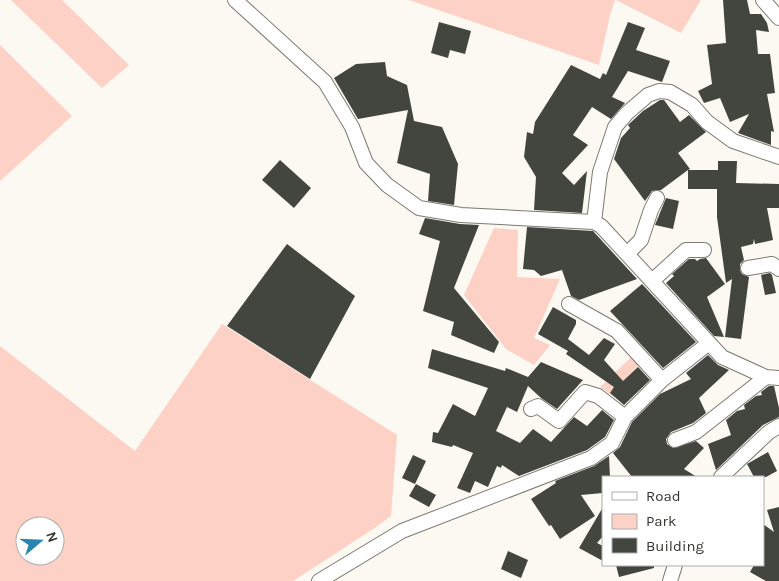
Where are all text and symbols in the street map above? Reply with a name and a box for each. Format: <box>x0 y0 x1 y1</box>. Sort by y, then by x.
legend <box>602 476 764 566</box>
text: Road <box>646 487 681 505</box>
text: Park <box>646 512 676 530</box>
north arrow <box>15 516 65 566</box>
text: N <box>42 529 61 544</box>
text: Building <box>646 537 704 555</box>

